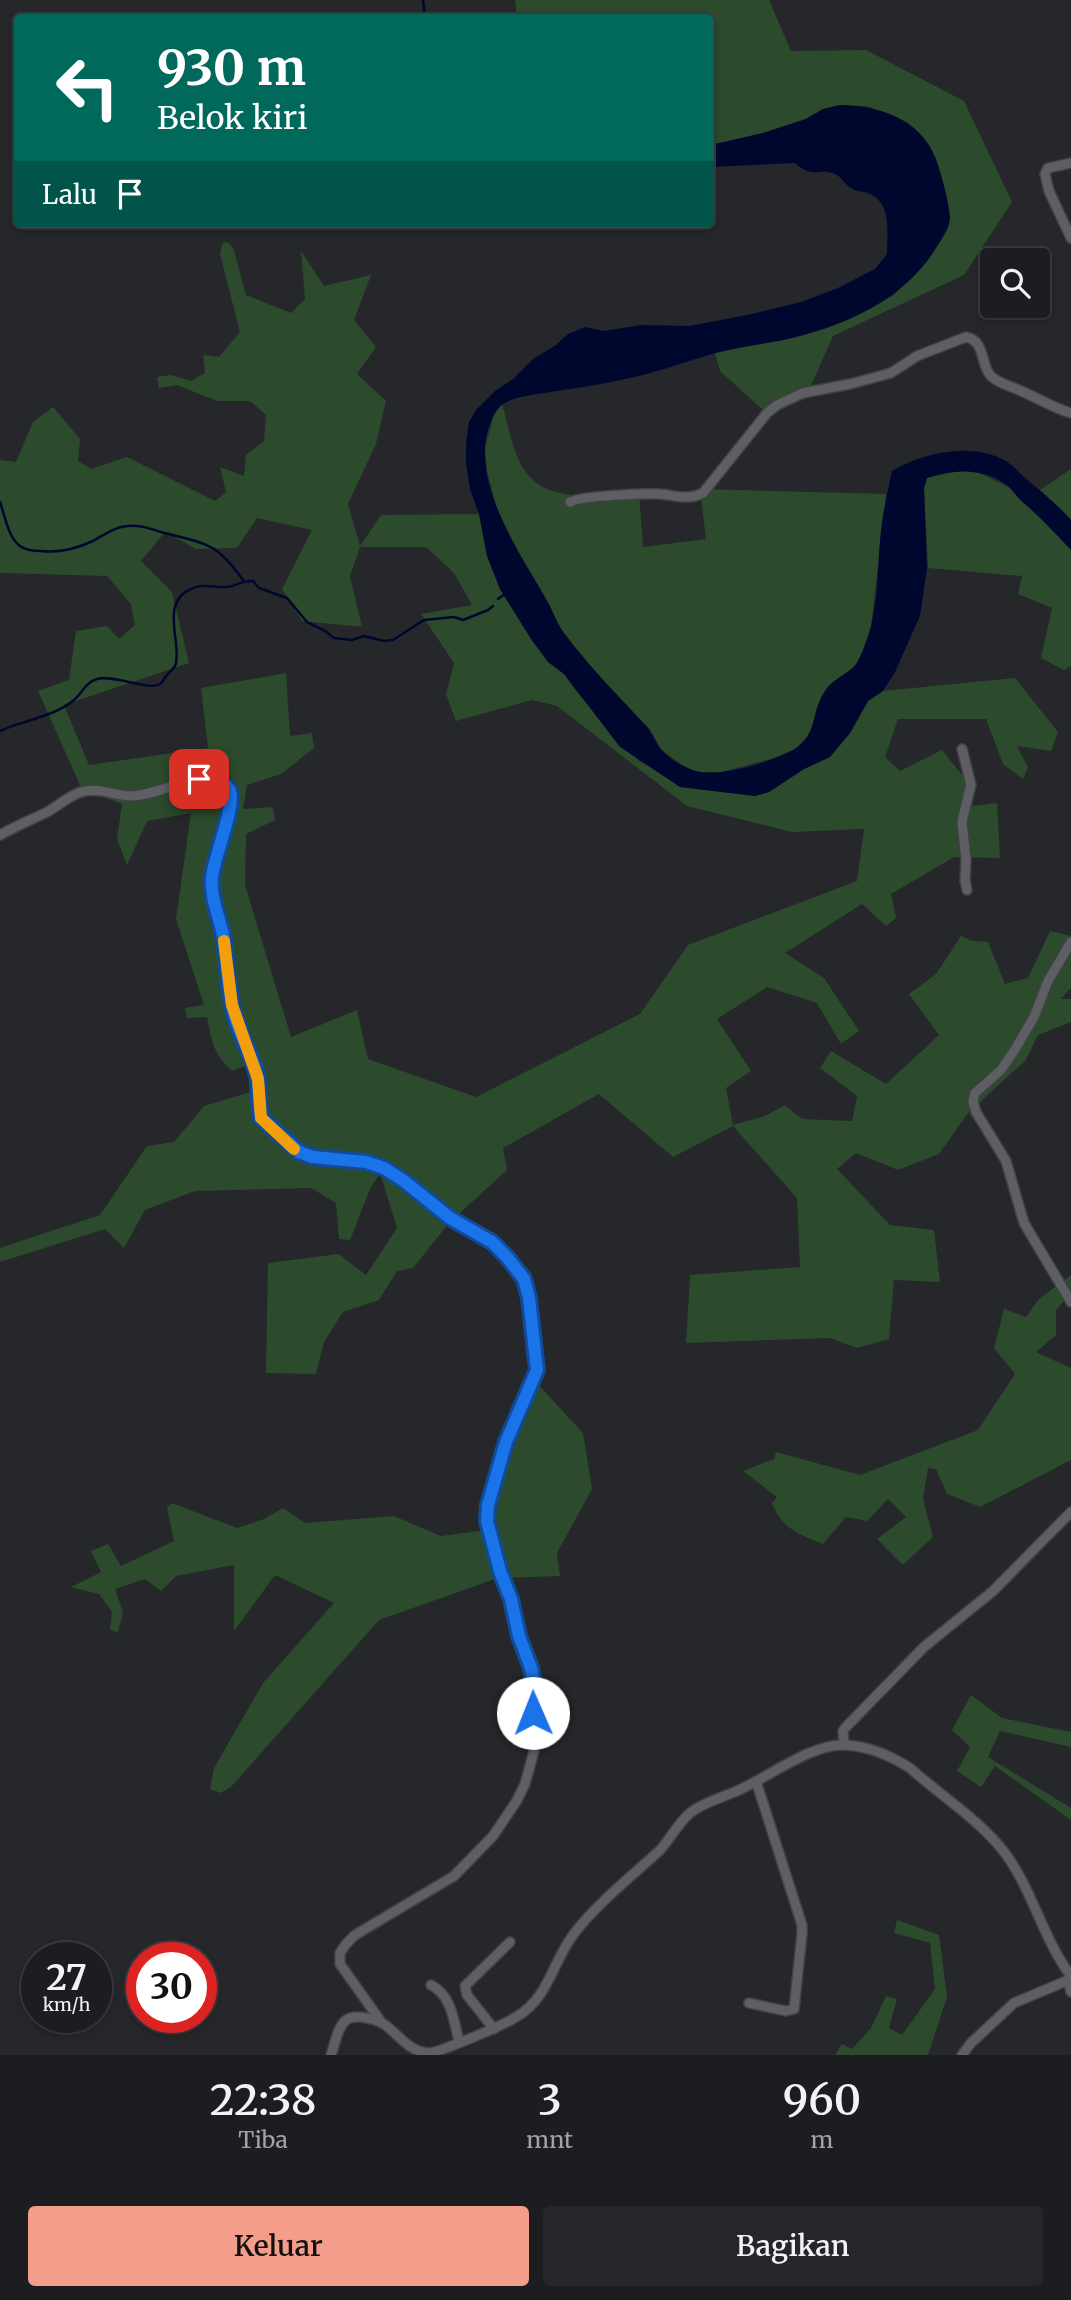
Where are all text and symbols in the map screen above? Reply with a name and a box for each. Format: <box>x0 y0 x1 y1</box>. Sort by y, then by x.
text: 930 m <box>157 37 306 98</box>
icon: left <box>42 42 133 133</box>
text: Belok kiri <box>157 98 308 138</box>
icon: arrive <box>111 175 149 213</box>
text: Lalu <box>42 178 97 211</box>
map controls <box>980 248 1050 318</box>
button: search <box>980 248 1050 318</box>
pin <box>169 749 229 809</box>
icon: arrive <box>180 760 218 798</box>
position arrow <box>496 1676 570 1750</box>
speed limit sign: 30 <box>126 1942 217 2033</box>
text: 27 <box>46 1956 87 2000</box>
text: km/h <box>43 1993 90 2016</box>
text: 22:38 <box>210 2074 316 2126</box>
text: 3 <box>538 2074 562 2126</box>
text: 960 <box>783 2074 861 2126</box>
text: Tiba <box>238 2125 288 2154</box>
text: mnt <box>526 2125 573 2154</box>
text: m <box>811 2125 833 2154</box>
button: Keluar <box>28 2206 529 2286</box>
button: Bagikan <box>543 2206 1043 2286</box>

